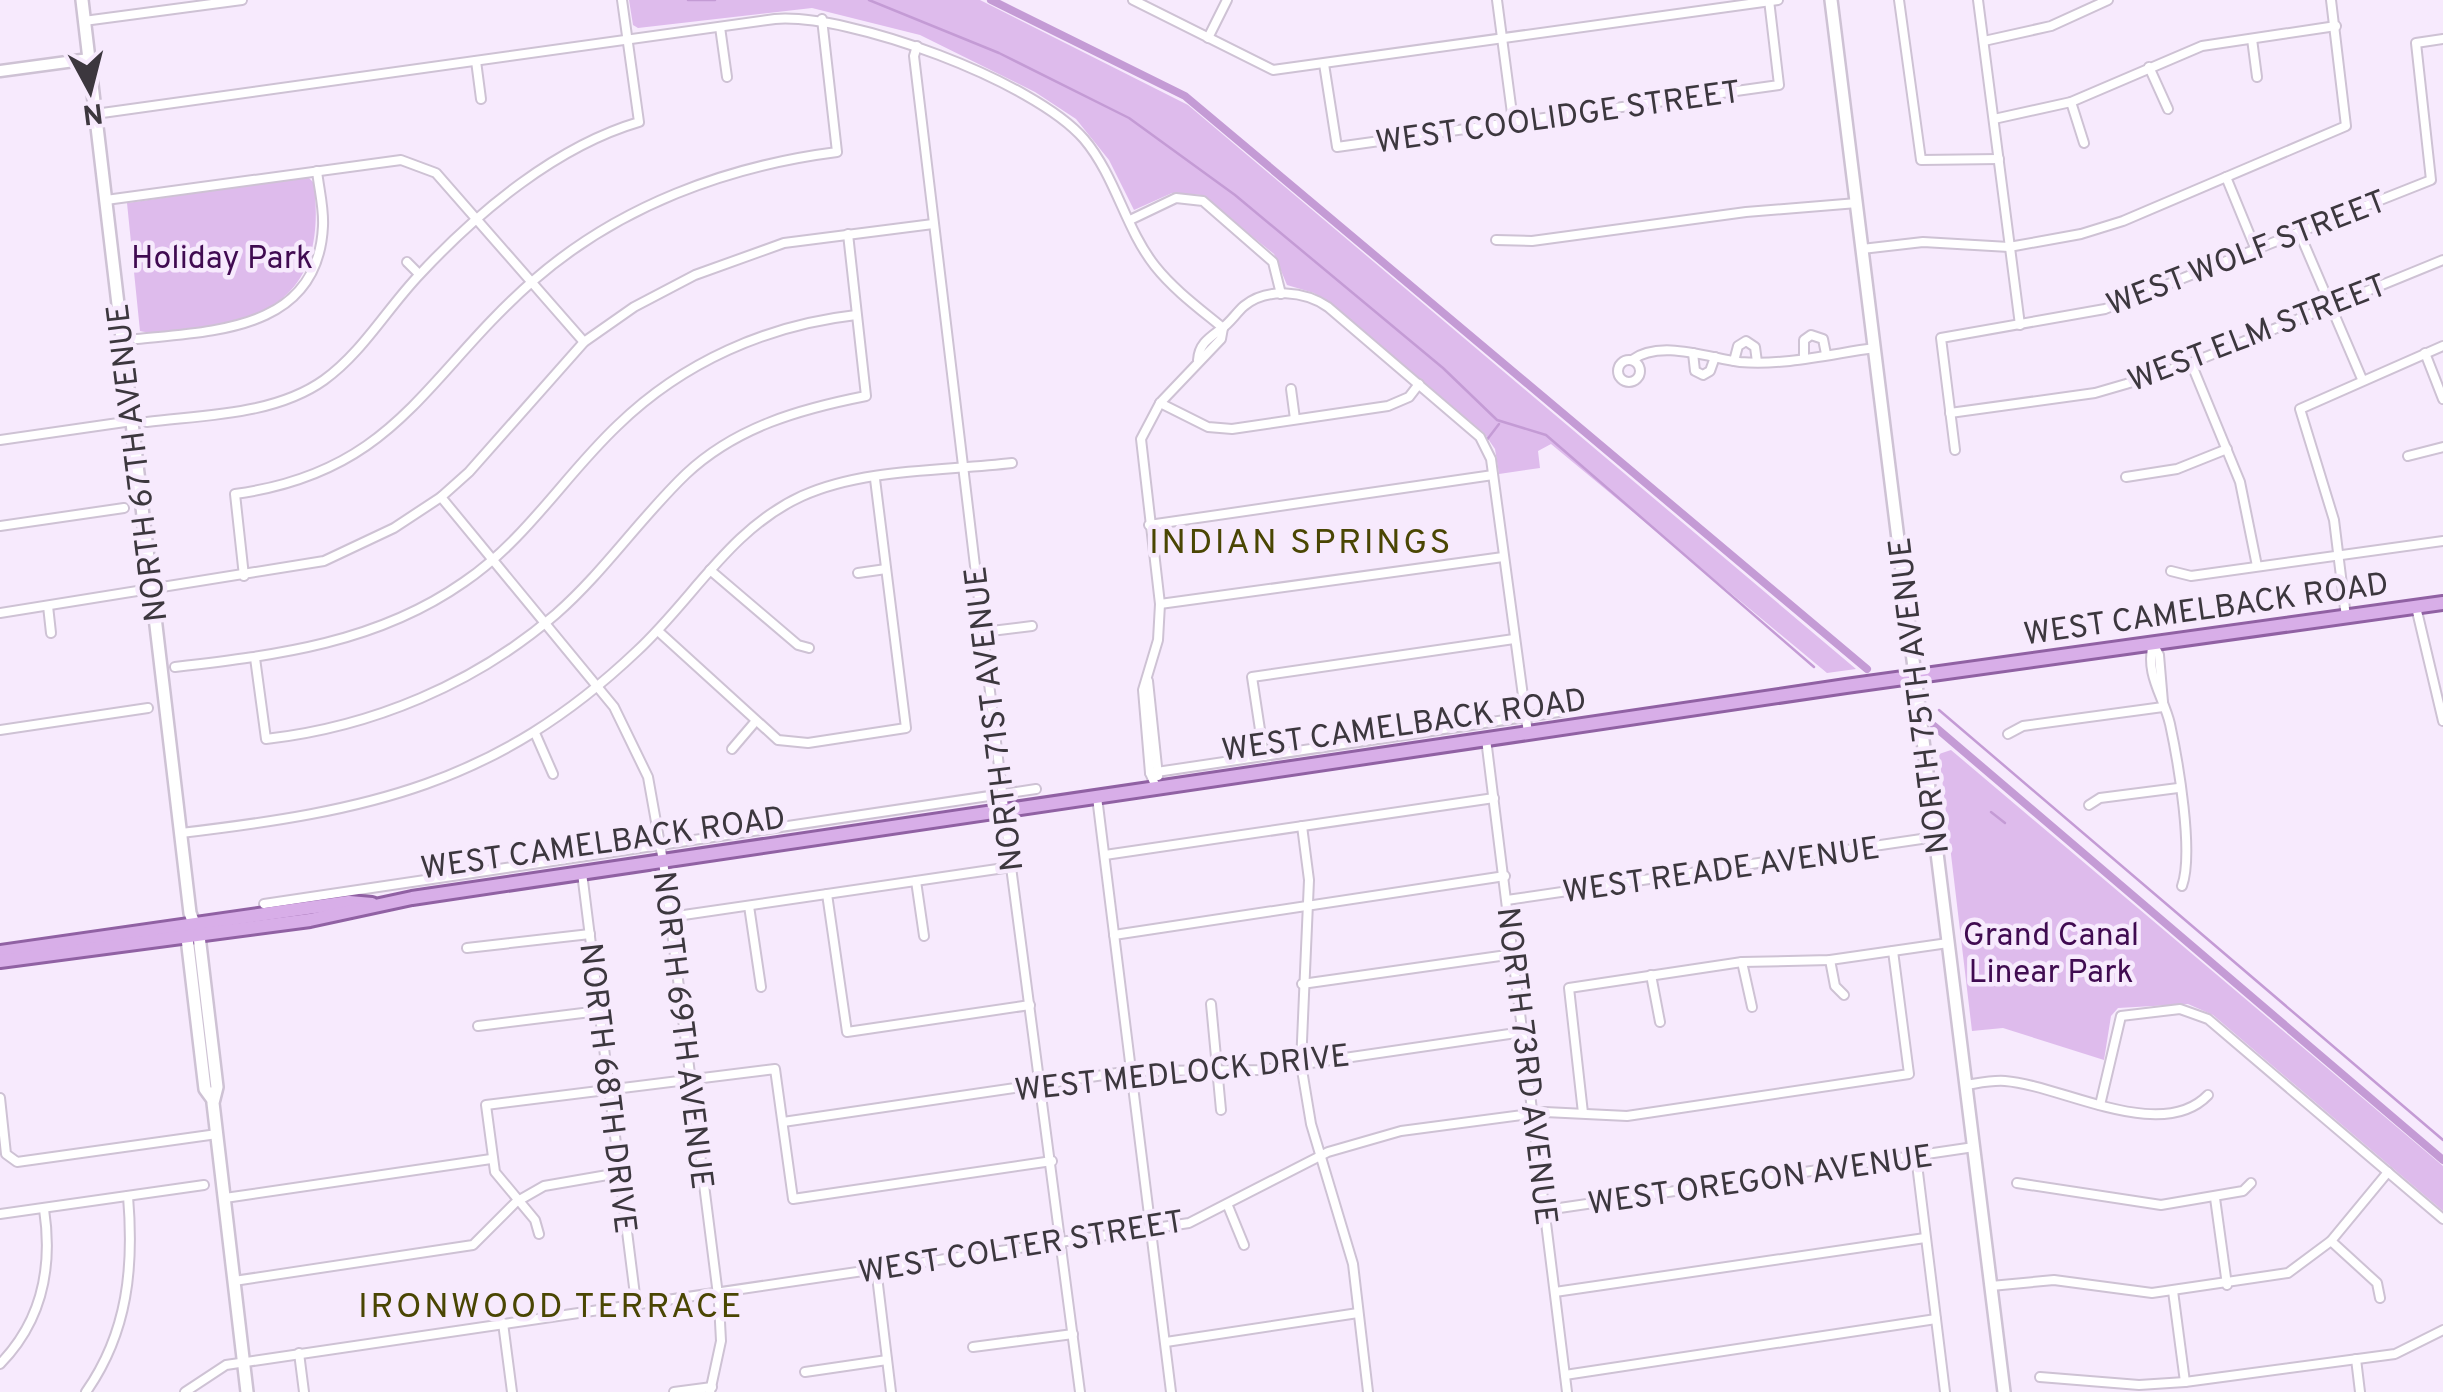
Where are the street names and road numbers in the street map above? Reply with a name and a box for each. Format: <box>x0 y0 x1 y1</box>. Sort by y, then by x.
street label: WEST COOLIDGE STREET <box>1373 74 1743 164</box>
street label: WEST WOLF STREET <box>2101 183 2393 327</box>
street label: WEST ELM STREET <box>2123 267 2393 403</box>
street label: NORTH 67TH AVENUE <box>100 301 178 624</box>
street label: NORTH 75TH AVENUE <box>1882 535 1960 856</box>
street label: NORTH 71ST AVENUE <box>957 564 1035 873</box>
street label: WEST CAMELBACK ROAD <box>2021 566 2391 656</box>
street label: WEST CAMELBACK ROAD <box>1219 682 1589 772</box>
street label: WEST CAMELBACK ROAD <box>418 800 788 890</box>
street label: WEST READE AVENUE <box>1560 830 1882 914</box>
street label: NORTH 69TH AVENUE <box>642 869 720 1192</box>
street label: NORTH 73RD AVENUE <box>1486 905 1564 1228</box>
street label: NORTH 68TH DRIVE <box>568 941 644 1236</box>
street label: WEST MEDLOCK DRIVE <box>1013 1037 1352 1112</box>
street label: WEST OREGON AVENUE <box>1586 1138 1935 1226</box>
street label: WEST COLTER STREET <box>856 1203 1187 1294</box>

